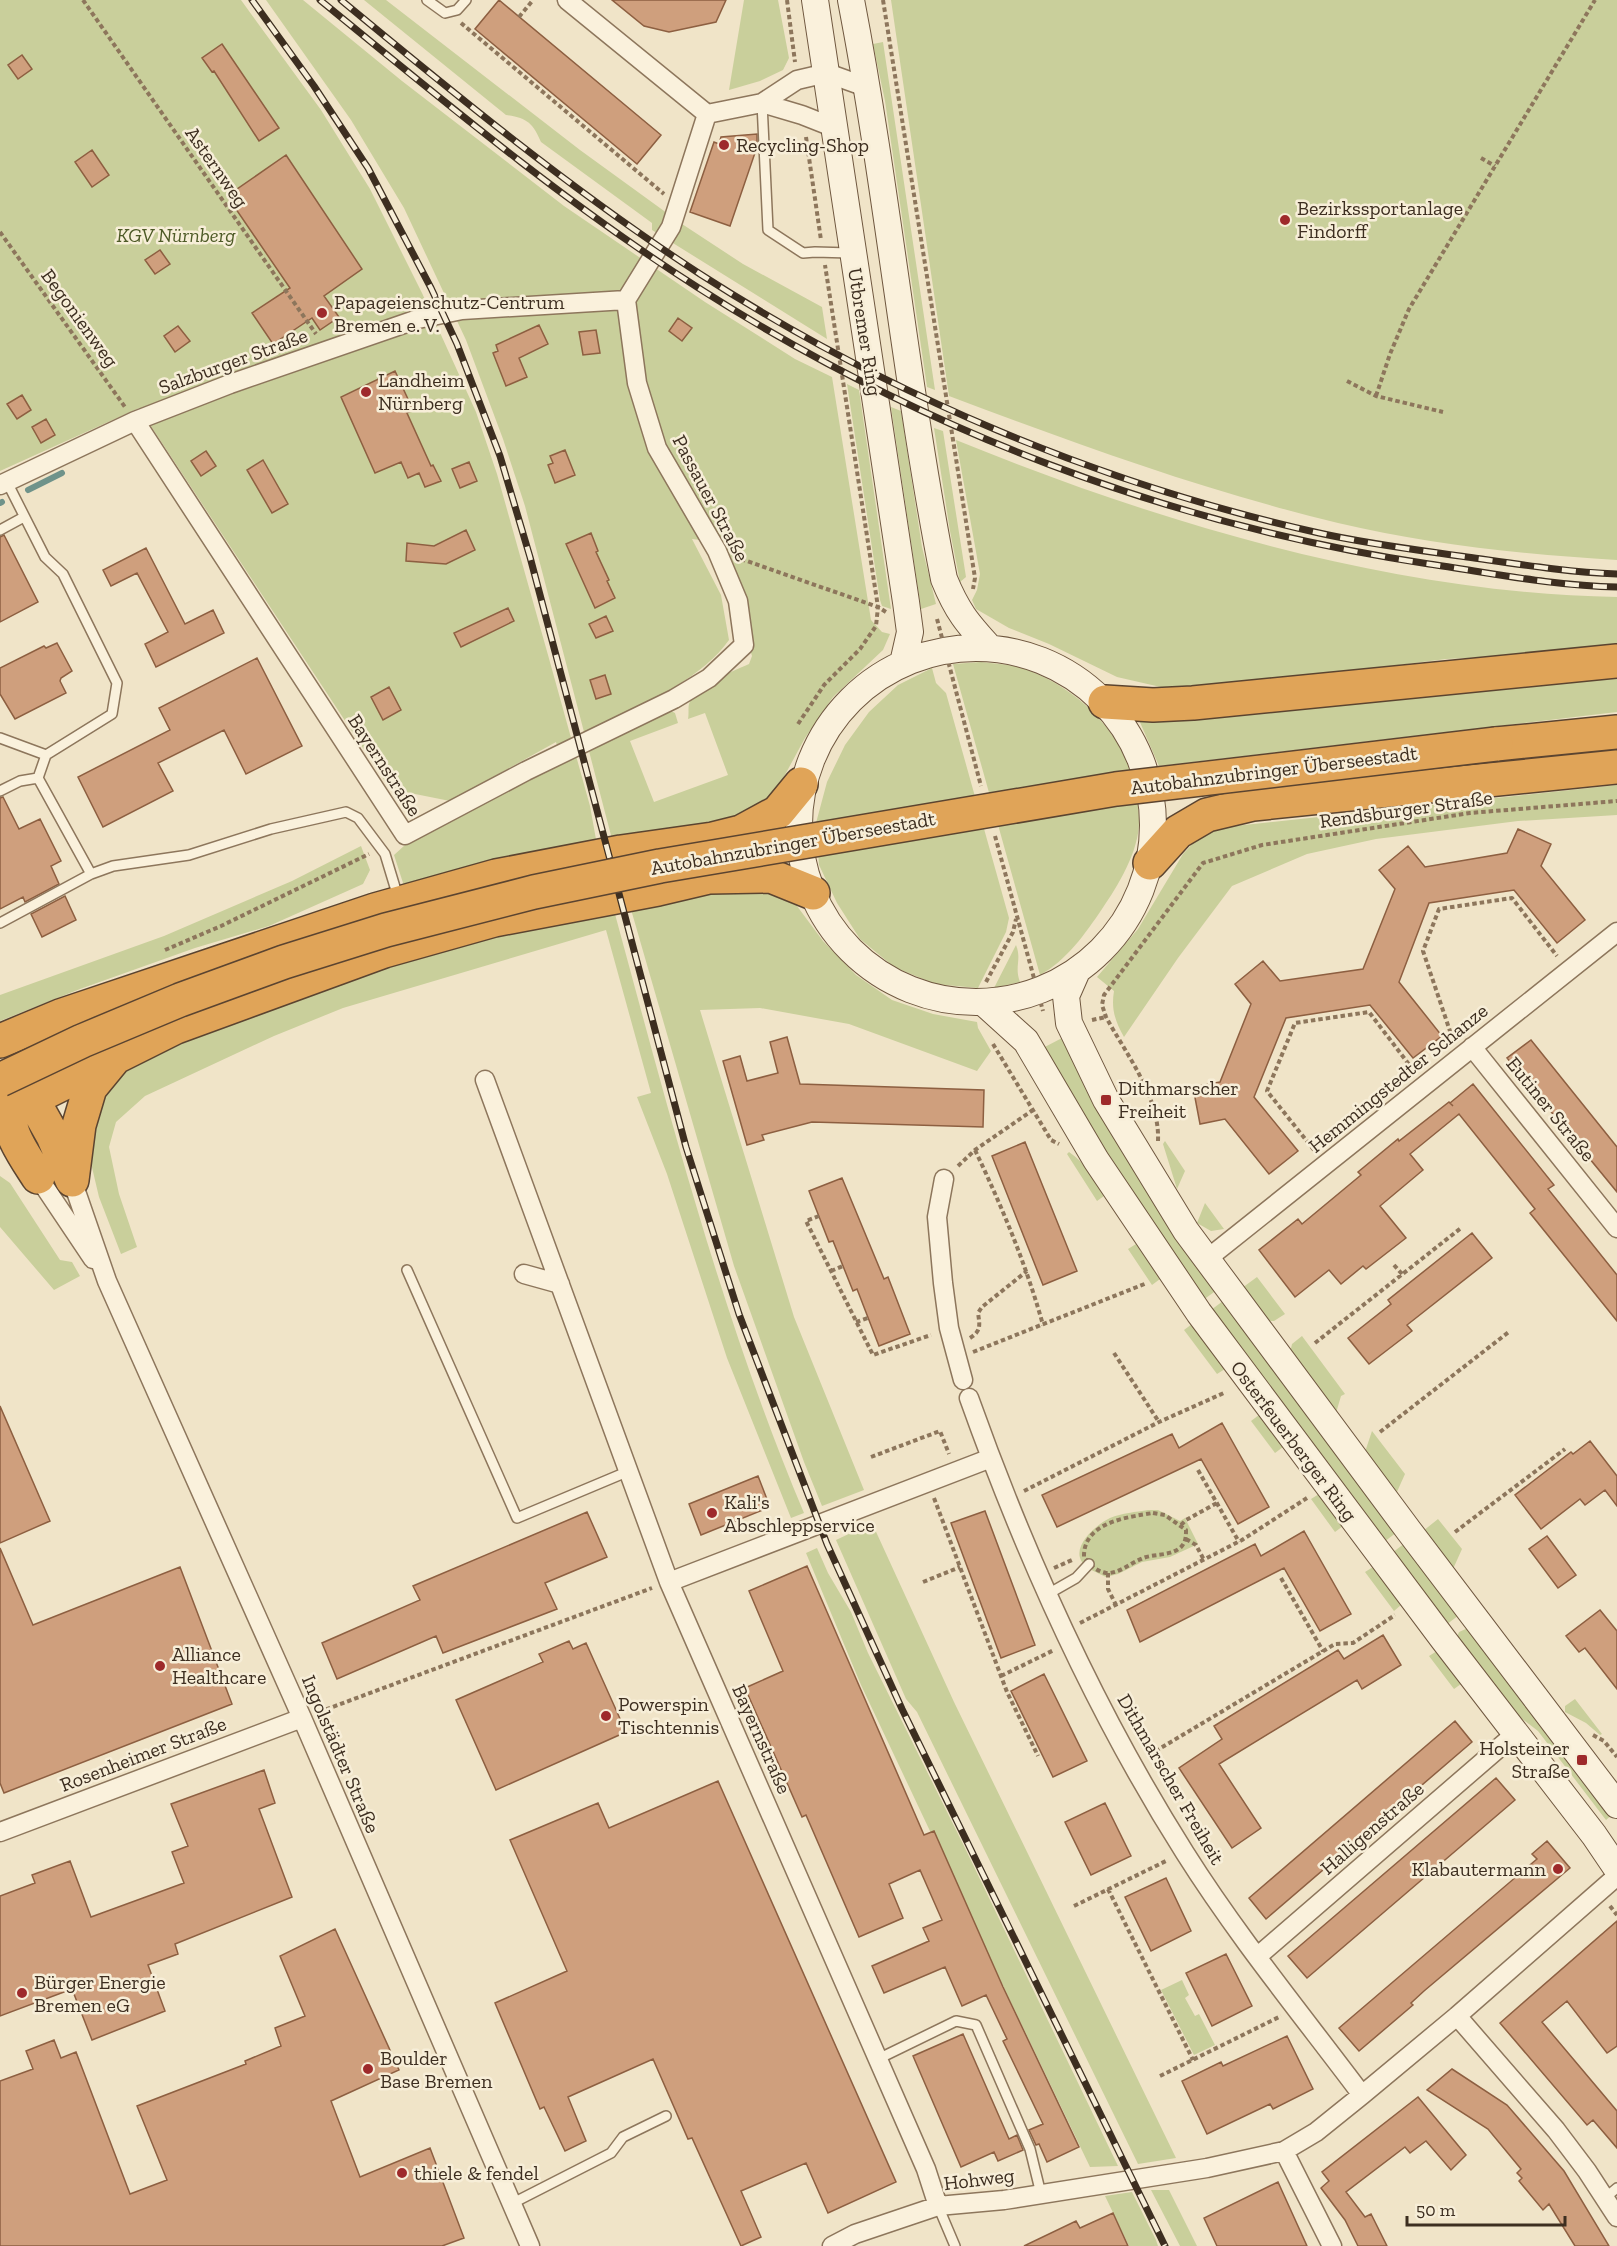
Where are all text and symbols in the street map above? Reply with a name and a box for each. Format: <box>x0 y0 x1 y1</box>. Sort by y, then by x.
street label: Asternweg <box>180 122 254 212</box>
place label: Recycling-Shop <box>736 133 869 157</box>
marker: Recycling-Shop <box>717 138 731 152</box>
place label: Bezirkssportanlage Findorff <box>1297 196 1463 243</box>
marker: Bezirkssportanlage Findorff <box>1278 213 1292 227</box>
park label: KGV Nürnberg <box>116 223 236 247</box>
street label: Begonienweg <box>36 264 124 372</box>
street label: Utbremer Ring <box>843 266 887 398</box>
place label: Papageienschutz-Centrum Bremen e. V. <box>334 290 565 337</box>
marker: Papageienschutz-Centrum Bremen e. V. <box>315 306 329 320</box>
street label: Salzburger Straße <box>155 323 311 399</box>
place label: Landheim Nürnberg <box>378 368 465 415</box>
marker: Landheim Nürnberg <box>359 385 373 399</box>
street label: Passauer Straße <box>668 431 754 565</box>
street label: Bayernstraße <box>343 709 427 821</box>
street label: Autobahnzubringer Überseestadt <box>1129 740 1419 800</box>
street label: Rendsburger Straße <box>1318 785 1494 833</box>
street label: Autobahnzubringer Überseestadt <box>649 806 938 880</box>
street label: Hemmingstedter Schanze <box>1304 998 1492 1158</box>
street label: Eutiner Straße <box>1501 1052 1601 1166</box>
place label: Dithmarscher Freiheit <box>1118 1076 1239 1123</box>
marker: Dithmarscher Freiheit <box>1099 1093 1113 1107</box>
street label: Osterfeuerberger Ring <box>1226 1356 1362 1526</box>
place label: Kali's Abschleppservice <box>724 1490 875 1537</box>
marker: Kali's Abschleppservice <box>705 1506 719 1520</box>
place label: Alliance Healthcare <box>172 1642 266 1689</box>
marker: Alliance Healthcare <box>153 1659 167 1673</box>
street label: Ingolstädter Straße <box>297 1671 385 1837</box>
street label: Bayernstraße <box>727 1681 797 1797</box>
street label: Dithmarscher Freiheit <box>1112 1689 1230 1869</box>
place label: Powerspin Tischtennis <box>618 1692 719 1739</box>
marker: Powerspin Tischtennis <box>599 1709 613 1723</box>
street label: Rosenheimer Straße <box>57 1711 229 1797</box>
place label: Holsteiner Straße <box>1479 1736 1570 1783</box>
marker: Holsteiner Straße <box>1575 1753 1589 1767</box>
street label: Halligenstraße <box>1315 1777 1429 1879</box>
place label: Klabautermann <box>1412 1857 1547 1881</box>
marker: Klabautermann <box>1551 1862 1565 1876</box>
place label: Bürger Energie Bremen eG <box>34 1970 166 2017</box>
marker: Bürger Energie Bremen eG <box>15 1986 29 2000</box>
place label: Boulder Base Bremen <box>380 2046 493 2093</box>
marker: Boulder Base Bremen <box>361 2062 375 2076</box>
place label: thiele & fendel <box>414 2161 539 2185</box>
street label: Hohweg <box>942 2163 1016 2195</box>
marker: thiele & fendel <box>395 2166 409 2180</box>
scale bar <box>1407 2189 1564 2227</box>
text: 50 m <box>1416 2199 1456 2221</box>

